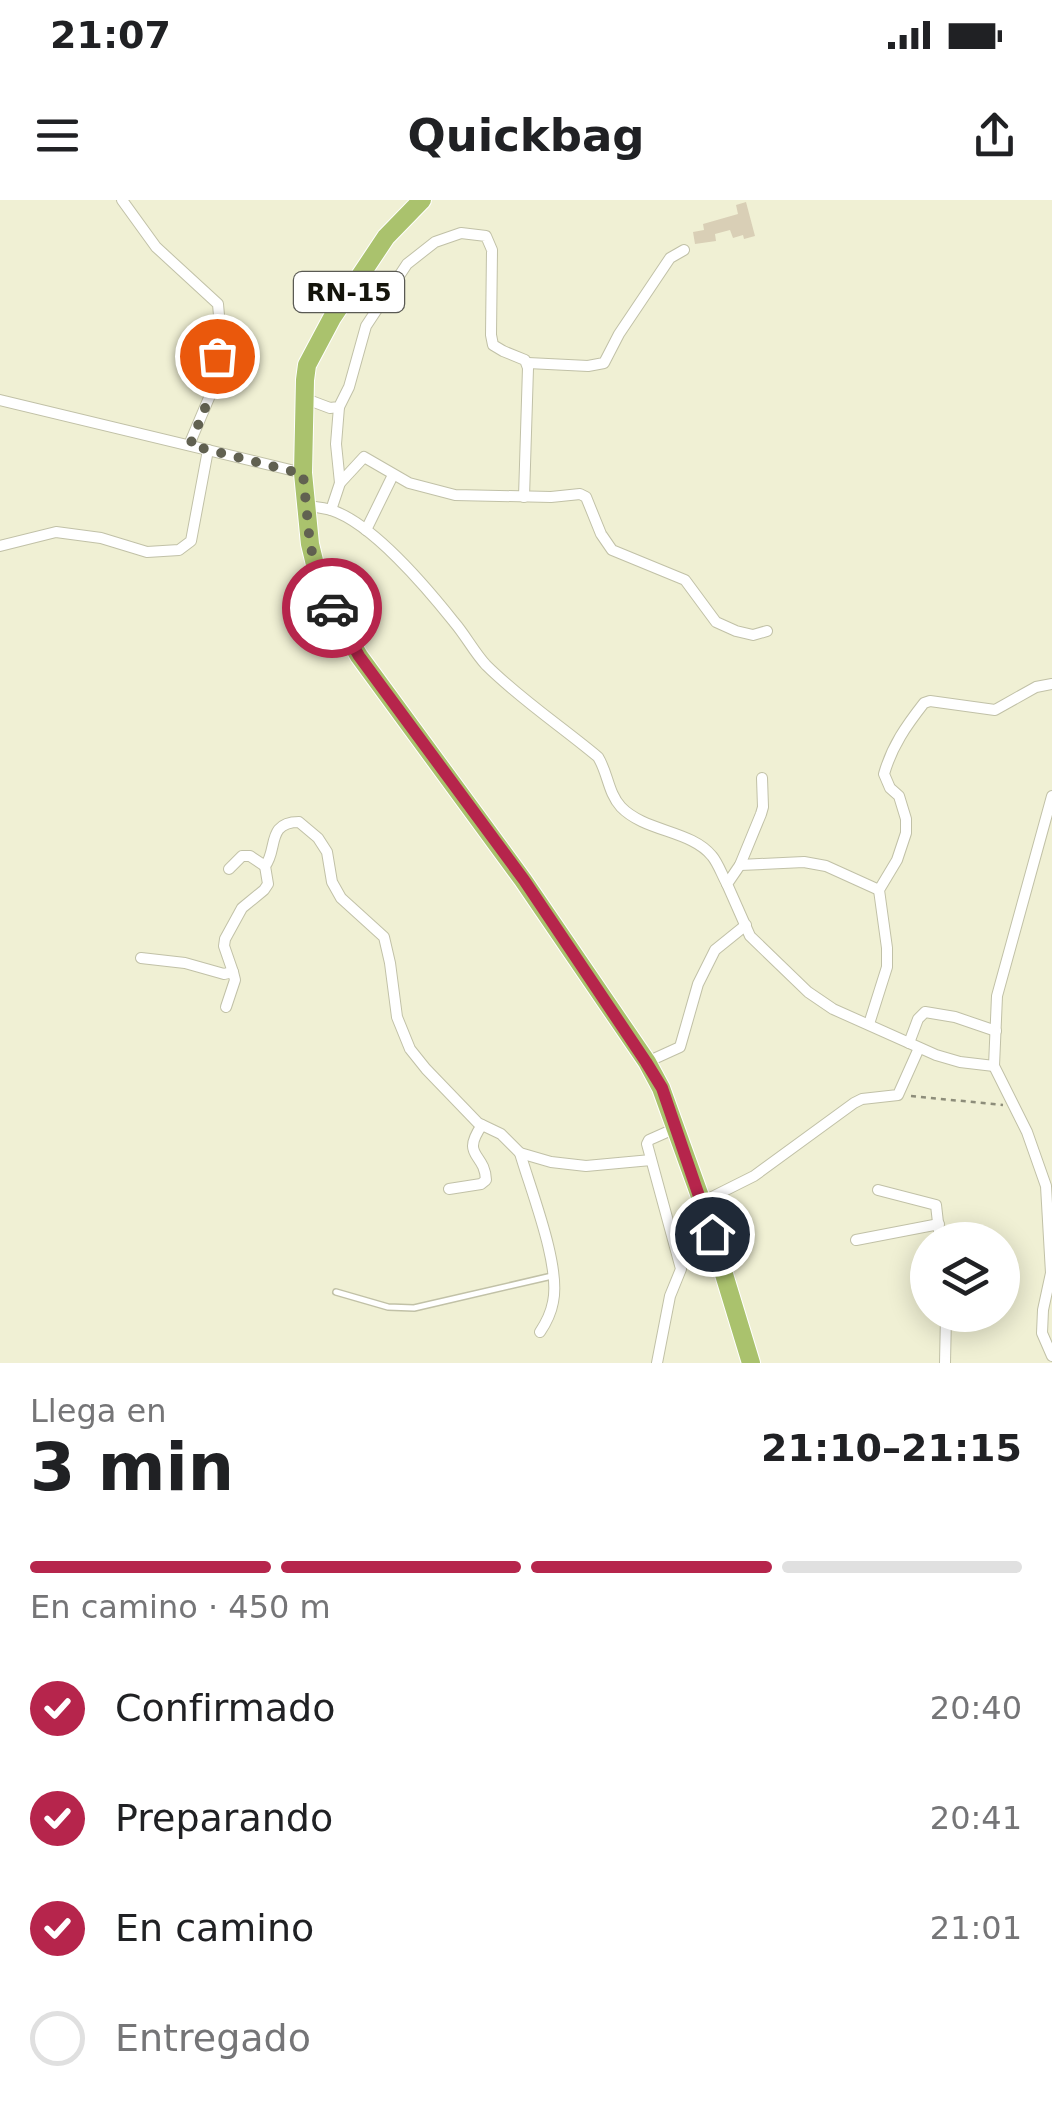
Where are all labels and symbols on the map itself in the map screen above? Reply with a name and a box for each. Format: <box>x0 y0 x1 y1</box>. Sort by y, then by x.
road number: RN-15 <box>294 272 404 312</box>
pin <box>175 314 260 399</box>
courier <box>282 558 382 658</box>
pin <box>670 1192 755 1277</box>

